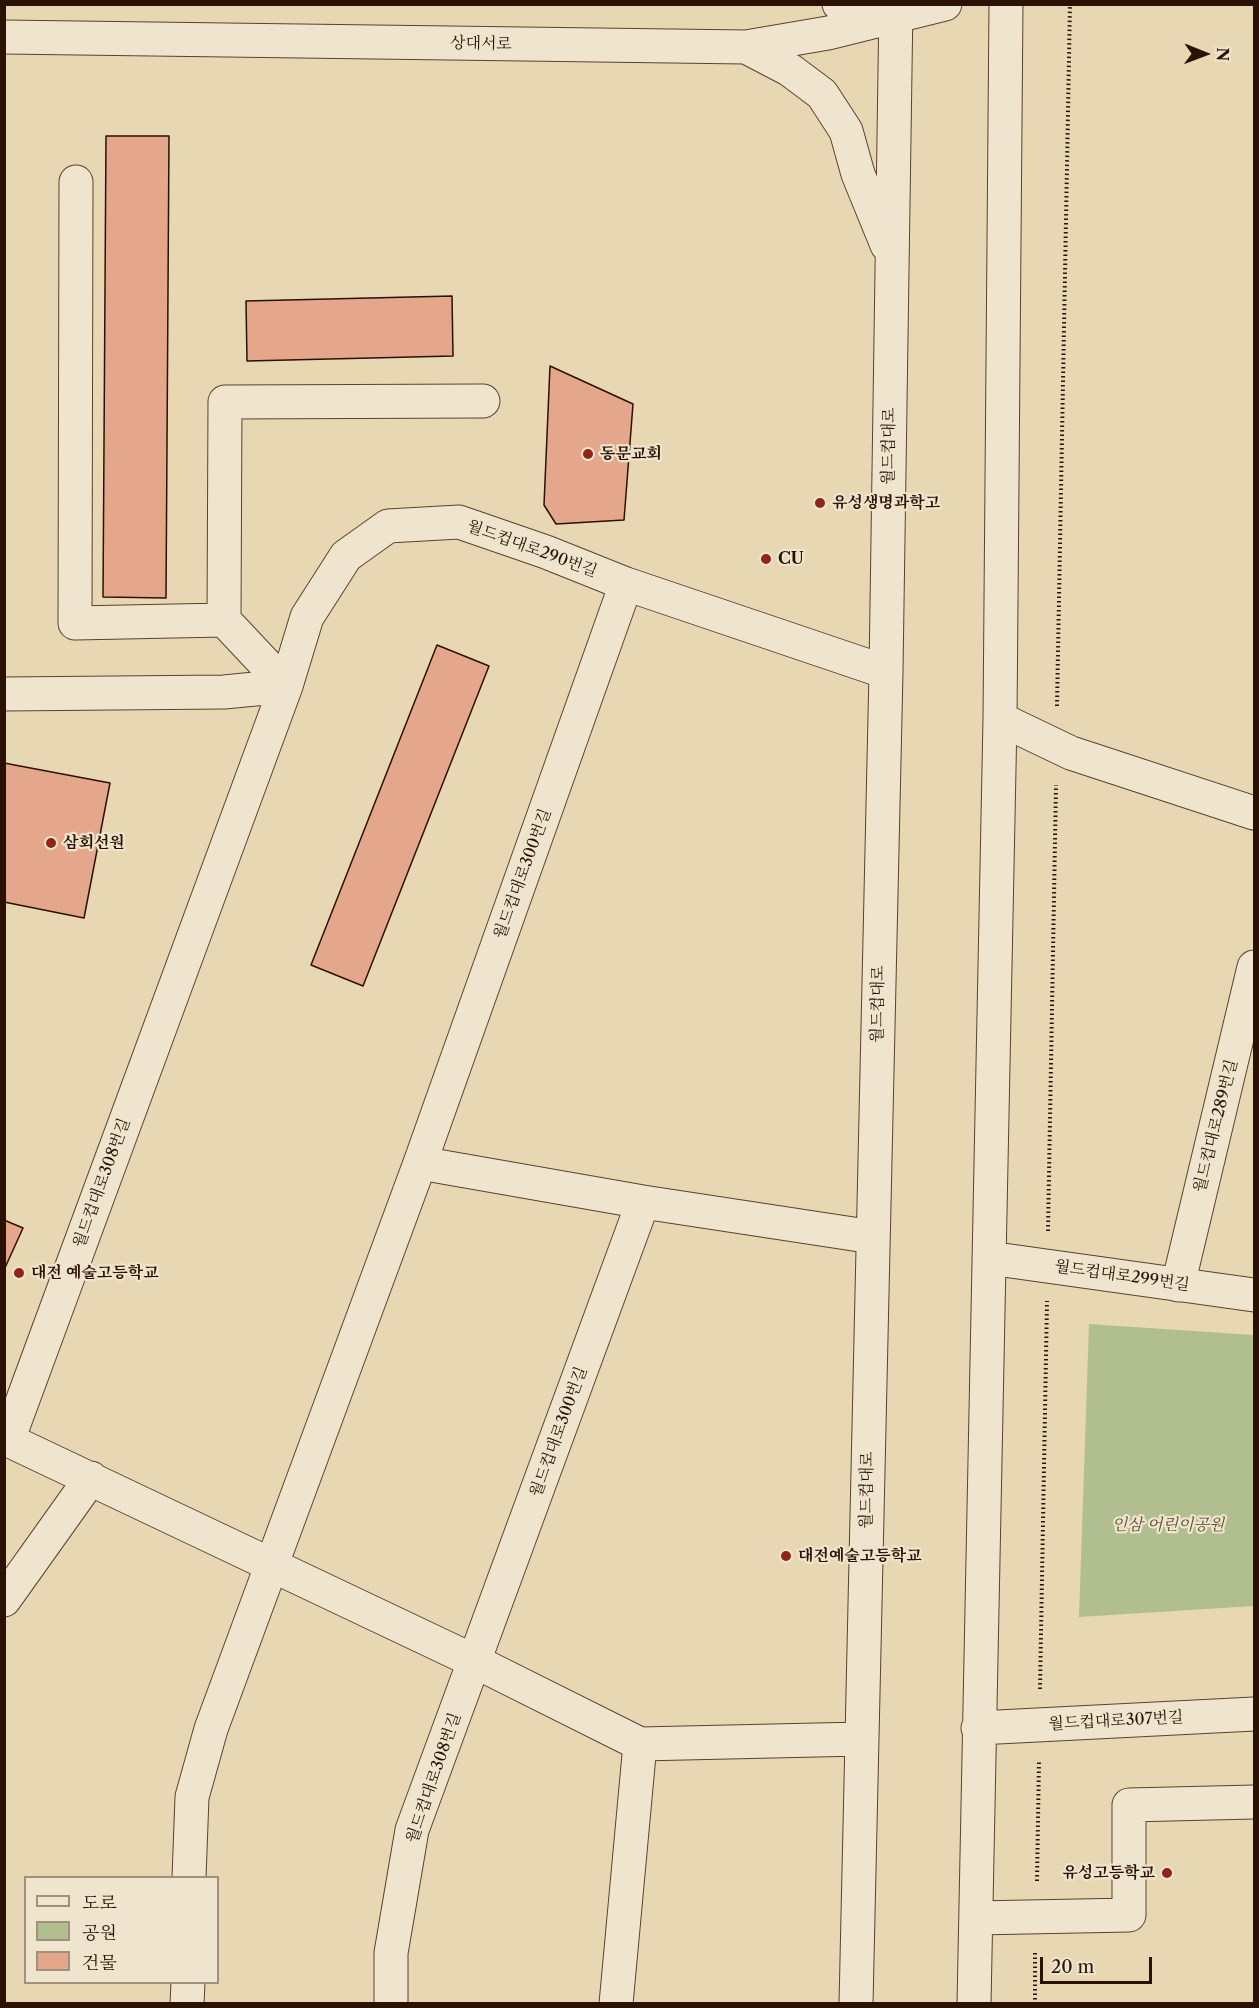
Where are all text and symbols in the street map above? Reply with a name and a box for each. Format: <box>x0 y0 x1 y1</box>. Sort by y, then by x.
north arrow <box>1175 24 1235 84</box>
street label: 상대서로 <box>450 34 512 54</box>
text: N <box>1213 47 1233 61</box>
street label: 월드컵대로 <box>879 407 899 485</box>
place label: 동문교회 <box>600 444 662 464</box>
marker: 동문교회 <box>581 447 595 461</box>
place label: 유성생명과학고 <box>832 493 940 513</box>
marker: 유성생명과학고 <box>813 496 827 510</box>
street label: 월드컵대로290번길 <box>464 517 600 581</box>
place label: CU <box>778 549 804 569</box>
marker: CU <box>759 552 773 566</box>
street label: 월드컵대로300번길 <box>491 806 555 942</box>
place label: 삼회선원 <box>63 833 125 853</box>
marker: 삼회선원 <box>44 836 58 850</box>
street label: 월드컵대로 <box>868 965 888 1043</box>
street label: 월드컵대로289번길 <box>1190 1058 1242 1194</box>
street label: 월드컵대로308번길 <box>70 1116 134 1250</box>
street label: 월드컵대로299번길 <box>1053 1257 1191 1295</box>
place label: 대전 예술고등학교 <box>31 1263 159 1283</box>
marker: 대전 예술고등학교 <box>12 1266 26 1280</box>
street label: 월드컵대로300번길 <box>527 1364 591 1500</box>
street label: 월드컵대로 <box>857 1451 877 1529</box>
park label: 인삼 어린이공원 <box>1112 1515 1224 1535</box>
place label: 대전예술고등학교 <box>798 1546 922 1566</box>
marker: 대전예술고등학교 <box>779 1549 793 1563</box>
street label: 월드컵대로307번길 <box>1048 1708 1184 1734</box>
street label: 월드컵대로308번길 <box>403 1710 465 1846</box>
place label: 유성고등학교 <box>1062 1863 1155 1883</box>
marker: 유성고등학교 <box>1160 1866 1174 1880</box>
legend <box>24 1876 219 1984</box>
text: 도로 <box>82 1892 117 1914</box>
text: 공원 <box>82 1922 117 1944</box>
scale bar <box>1043 1945 1156 1983</box>
text: 건물 <box>82 1952 117 1974</box>
text: 20 m <box>1051 1956 1094 1978</box>

